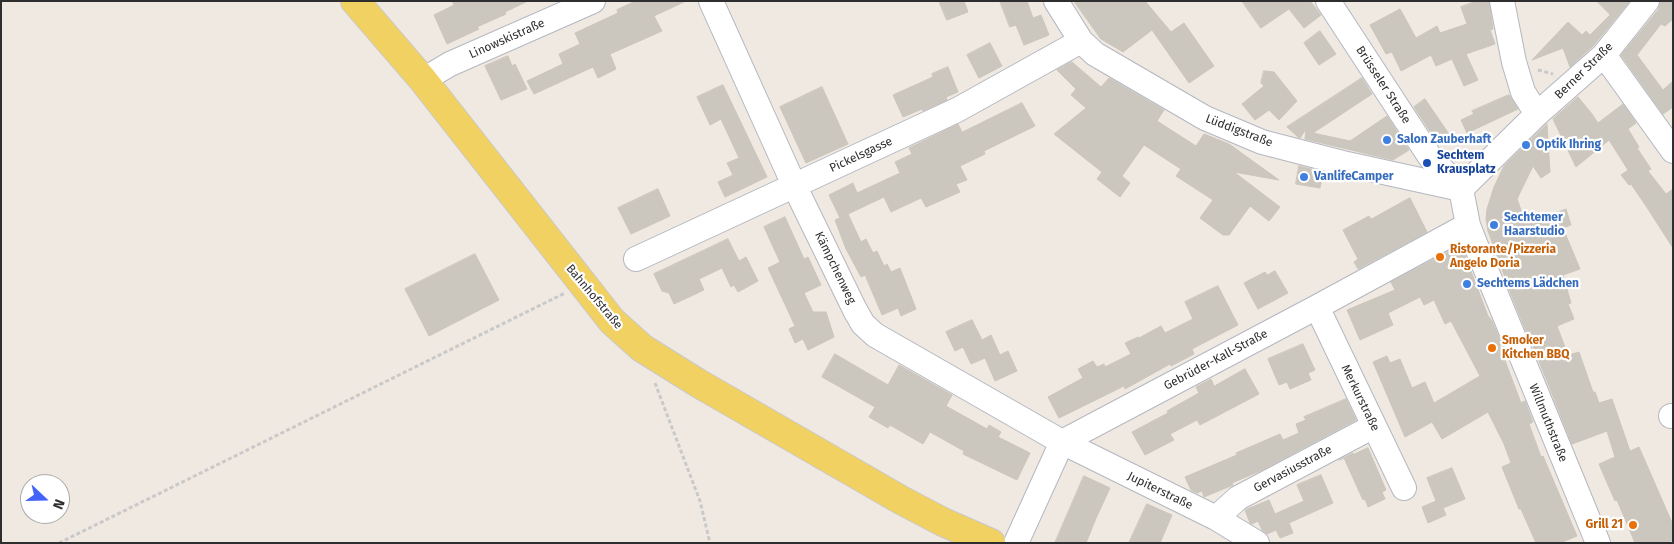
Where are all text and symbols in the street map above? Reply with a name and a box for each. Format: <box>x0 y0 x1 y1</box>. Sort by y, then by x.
street label: Linowskistraße <box>467 16 547 62</box>
street label: Berner Straße <box>1552 40 1616 102</box>
street label: Brüsseler Straße <box>1353 43 1413 127</box>
street label: Lüddigstraße <box>1203 112 1275 150</box>
place label: Salon Zauberhaft <box>1397 133 1491 147</box>
street label: Pickelsgasse <box>827 134 895 176</box>
marker: Salon Zauberhaft <box>1381 134 1393 146</box>
place label: Optik Ihring <box>1536 138 1601 152</box>
marker: Optik Ihring <box>1520 139 1532 151</box>
place label: Sechtem Krausplatz <box>1437 149 1496 177</box>
marker: Sechtem Krausplatz <box>1421 157 1433 169</box>
place label: VanlifeCamper <box>1314 170 1394 184</box>
marker: VanlifeCamper <box>1298 171 1310 183</box>
place label: Sechtemer Haarstudio <box>1504 211 1565 239</box>
marker: Sechtemer Haarstudio <box>1488 219 1500 231</box>
street label: Kämpchenweg <box>811 229 859 307</box>
place label: Ristorante/Pizzeria Angelo Doria <box>1450 243 1556 271</box>
marker: Ristorante/Pizzeria Angelo Doria <box>1434 251 1446 263</box>
street label: Bahnhofstraße <box>563 262 625 332</box>
place label: Sechtems Lädchen <box>1477 277 1579 291</box>
marker: Sechtems Lädchen <box>1461 278 1473 290</box>
street label: Gebrüder-Kall-Straße <box>1162 327 1270 393</box>
place label: Smoker Kitchen BBQ <box>1502 334 1570 362</box>
marker: Smoker Kitchen BBQ <box>1486 342 1498 354</box>
street label: Merkurstraße <box>1338 362 1382 434</box>
street label: Willmuthstraße <box>1526 382 1570 464</box>
street label: Gervasiusstraße <box>1251 442 1335 496</box>
street label: Jupiterstraße <box>1125 469 1195 513</box>
north arrow <box>20 474 70 524</box>
text: N <box>49 497 68 512</box>
place label: Grill 21 <box>1586 518 1623 532</box>
marker: Grill 21 <box>1627 519 1639 531</box>

